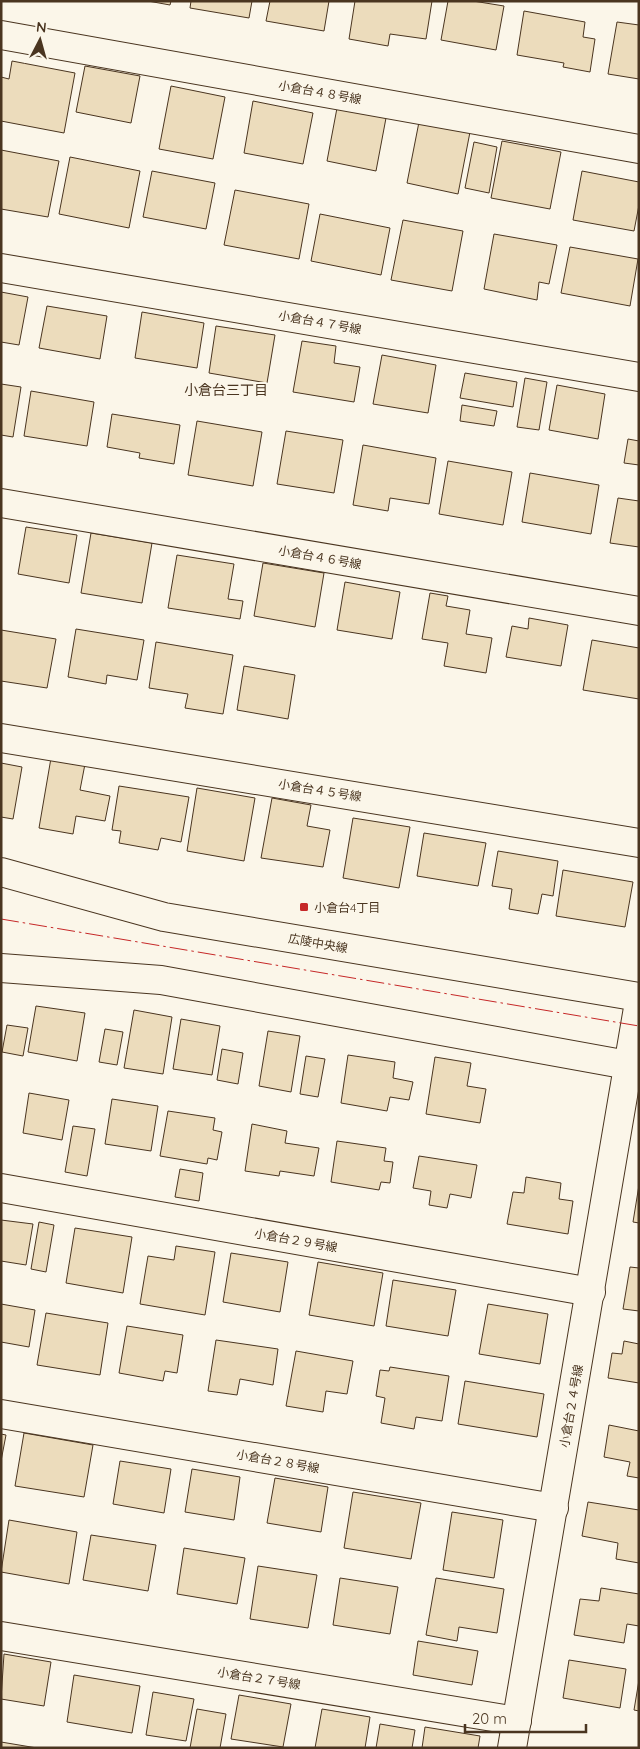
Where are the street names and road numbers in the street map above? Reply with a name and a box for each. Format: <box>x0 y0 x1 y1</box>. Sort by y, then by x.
street label: 小倉台４８号線 <box>277 77 363 107</box>
street label: 小倉台４７号線 <box>277 307 363 337</box>
street label: 小倉台４６号線 <box>277 542 363 572</box>
street label: 小倉台４５号線 <box>277 776 363 804</box>
street label: 広陵中央線 <box>287 930 349 956</box>
street label: 小倉台２９号線 <box>253 1225 339 1255</box>
street label: 小倉台２４号線 <box>556 1363 586 1449</box>
street label: 小倉台２８号線 <box>235 1446 321 1476</box>
street label: 小倉台２７号線 <box>216 1664 302 1692</box>

